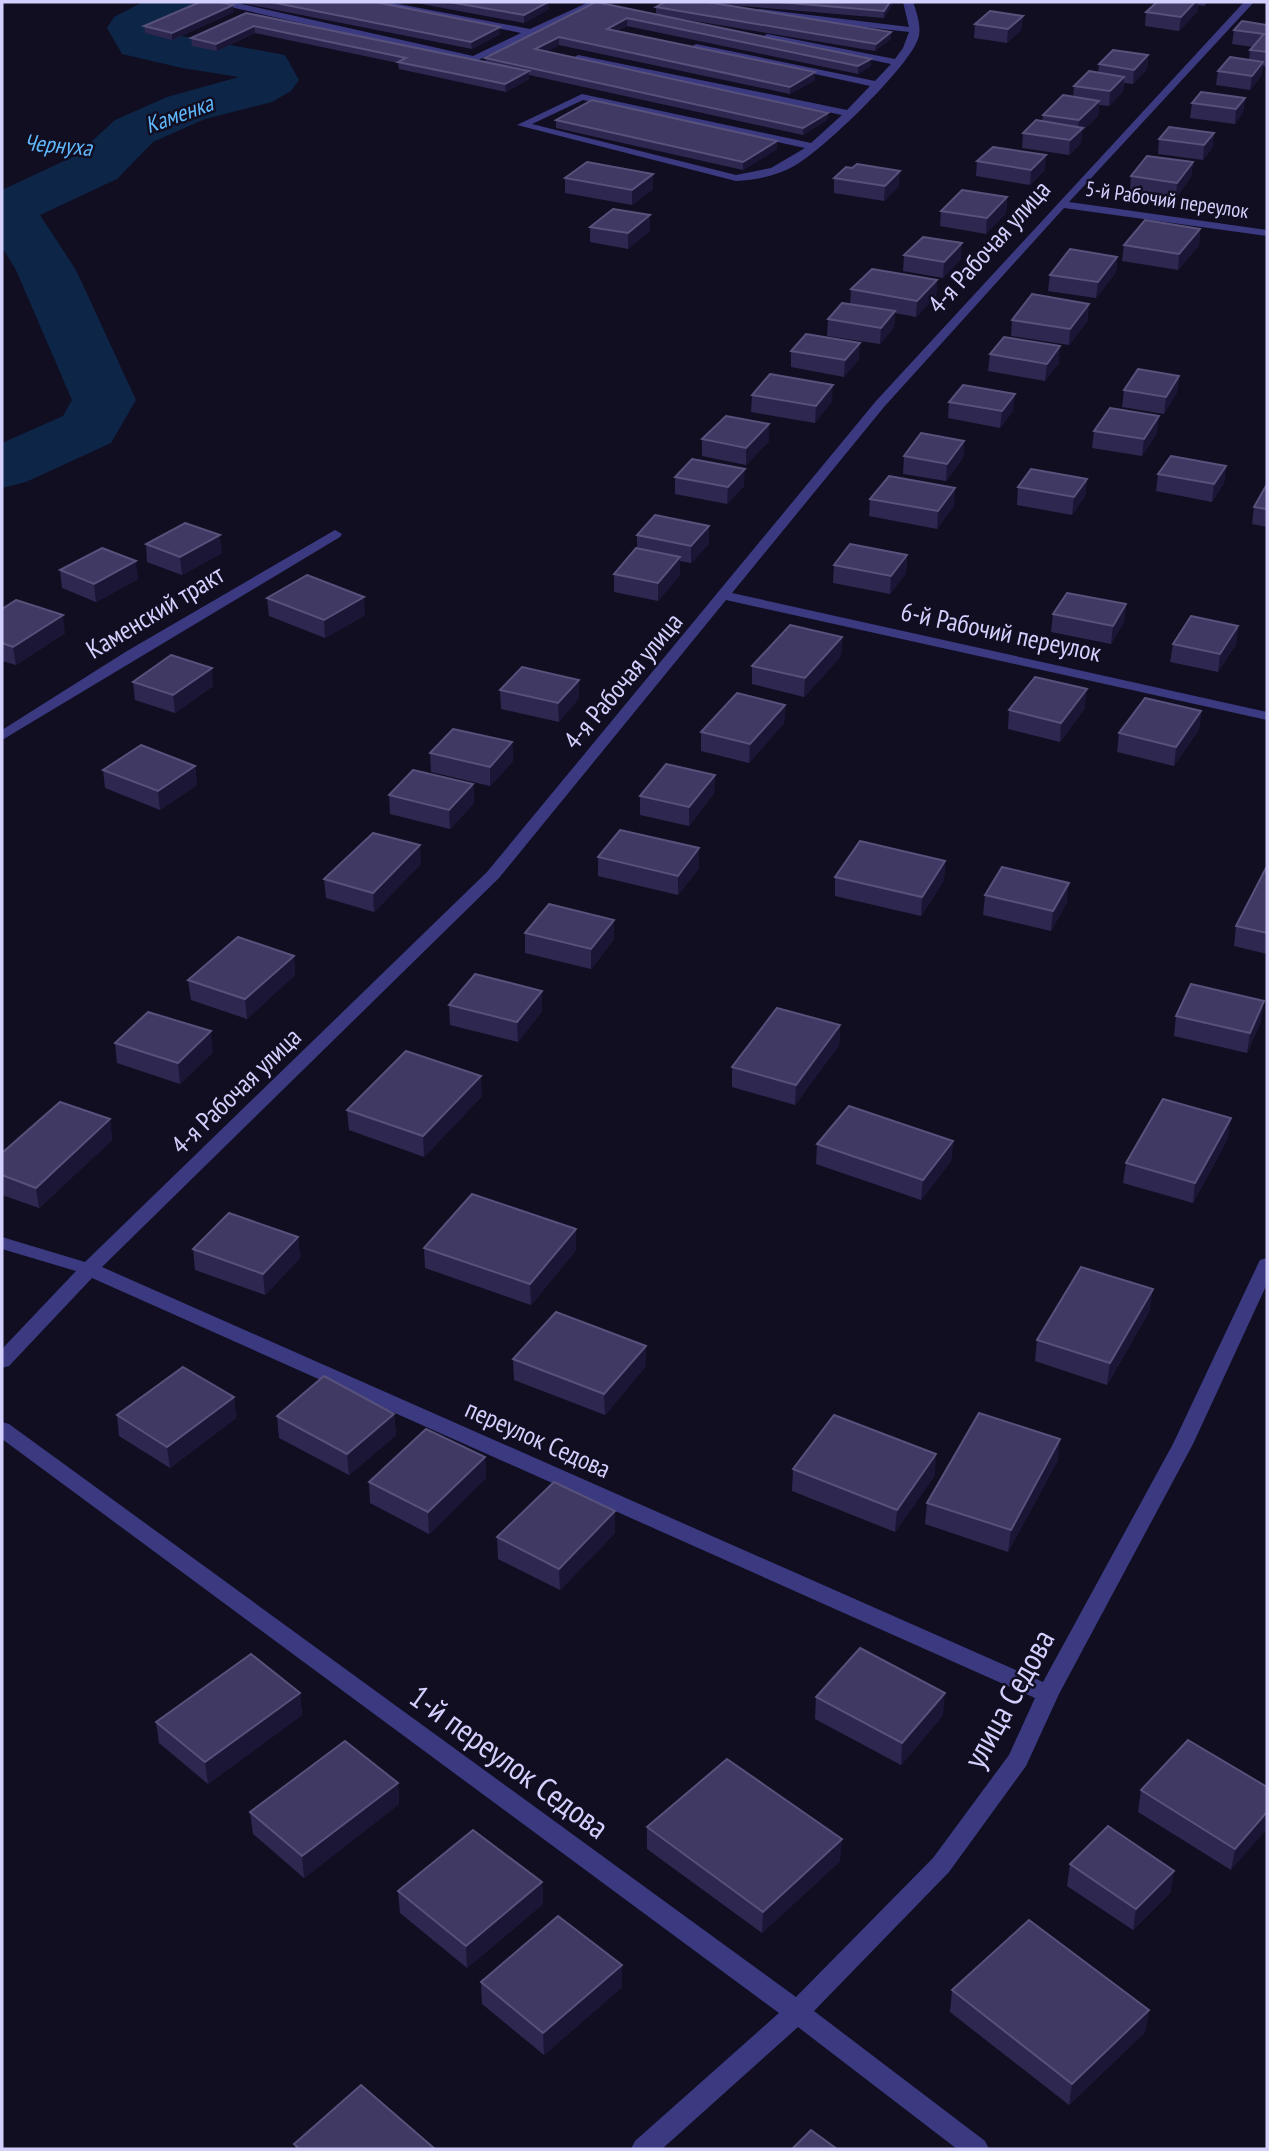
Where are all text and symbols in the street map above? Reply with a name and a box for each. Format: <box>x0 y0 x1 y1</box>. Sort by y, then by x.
water label: Каменка <box>141 87 218 139</box>
water label: Чернуха <box>23 127 95 162</box>
street label: 4-я Рабочая улица <box>920 173 1057 320</box>
street label: 5-й Рабочий переулок <box>1084 175 1250 224</box>
street label: Каменский тракт <box>80 557 230 666</box>
street label: 6-й Рабочий переулок <box>898 594 1104 669</box>
street label: 4-я Рабочая улица <box>556 606 689 756</box>
street label: 4-я Рабочая улица <box>164 1020 308 1161</box>
street label: переулок Седова <box>460 1392 616 1485</box>
street label: улица Седова <box>953 1622 1063 1775</box>
street label: 1-й переулок Седова <box>402 1675 617 1848</box>

